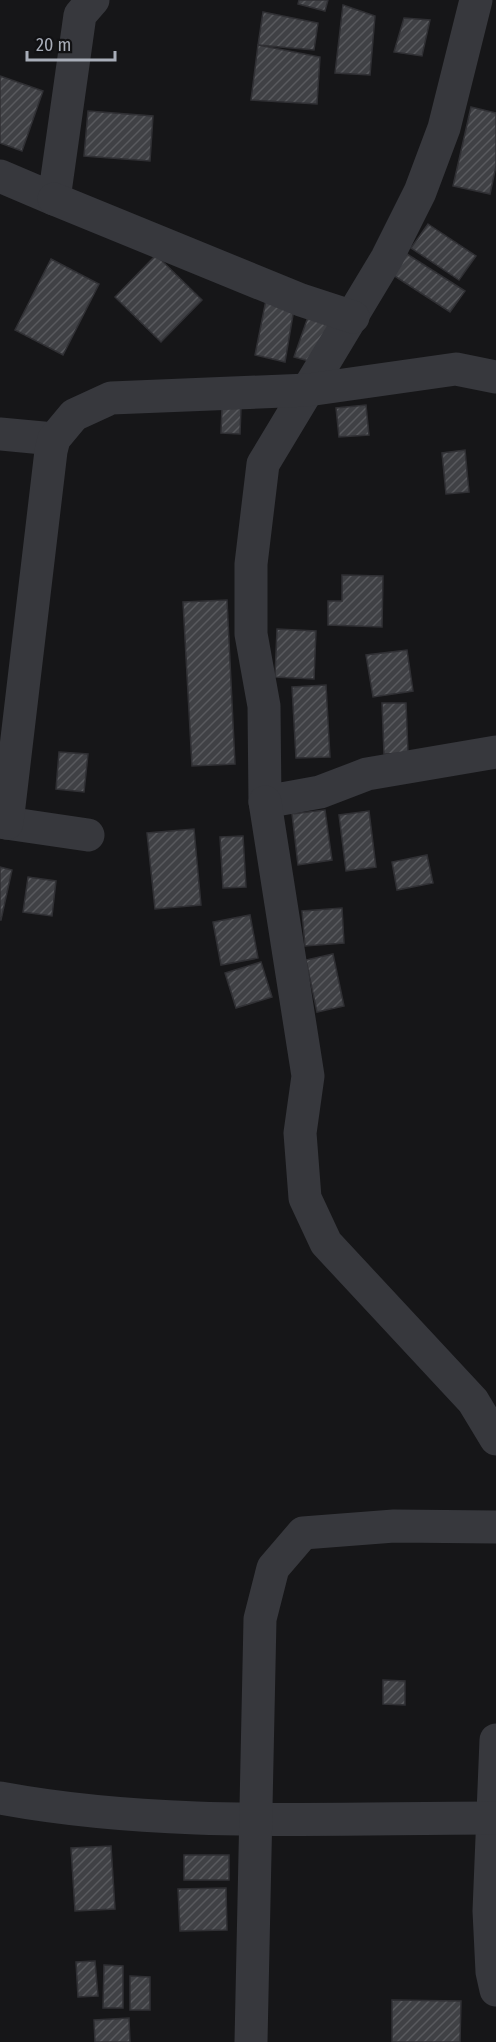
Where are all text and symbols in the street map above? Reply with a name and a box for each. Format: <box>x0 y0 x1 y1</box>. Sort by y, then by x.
scale bar <box>27 24 116 62</box>
text: 20 m <box>36 34 71 56</box>

